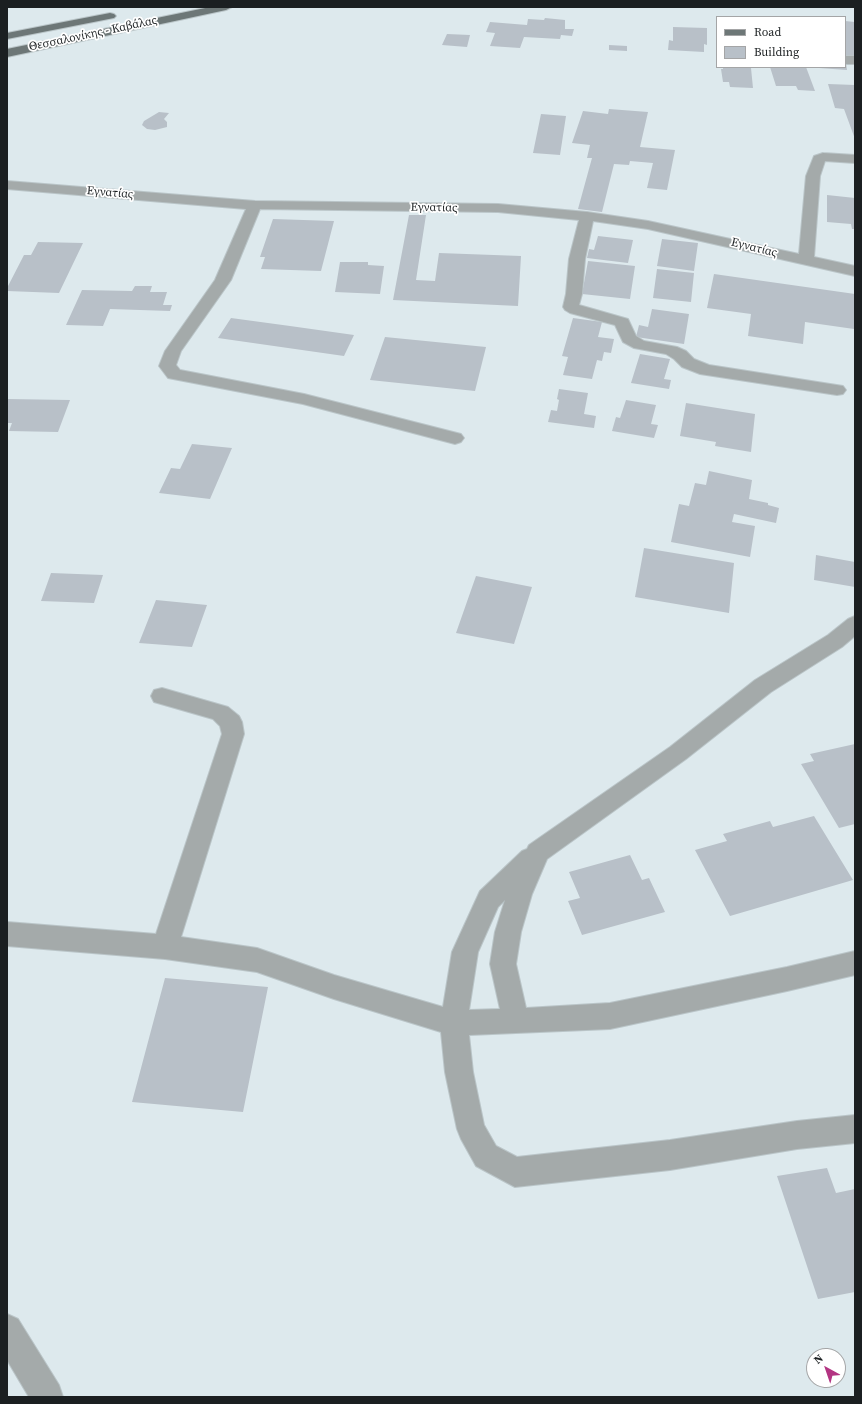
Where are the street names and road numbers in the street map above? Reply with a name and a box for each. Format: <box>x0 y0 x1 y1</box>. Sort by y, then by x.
street label: Θεσσαλονίκης - Καβάλας <box>28 13 158 55</box>
street label: Εγνατίας <box>86 184 134 202</box>
street label: Εγνατίας <box>410 200 458 216</box>
street label: Εγνατίας <box>730 235 778 261</box>

